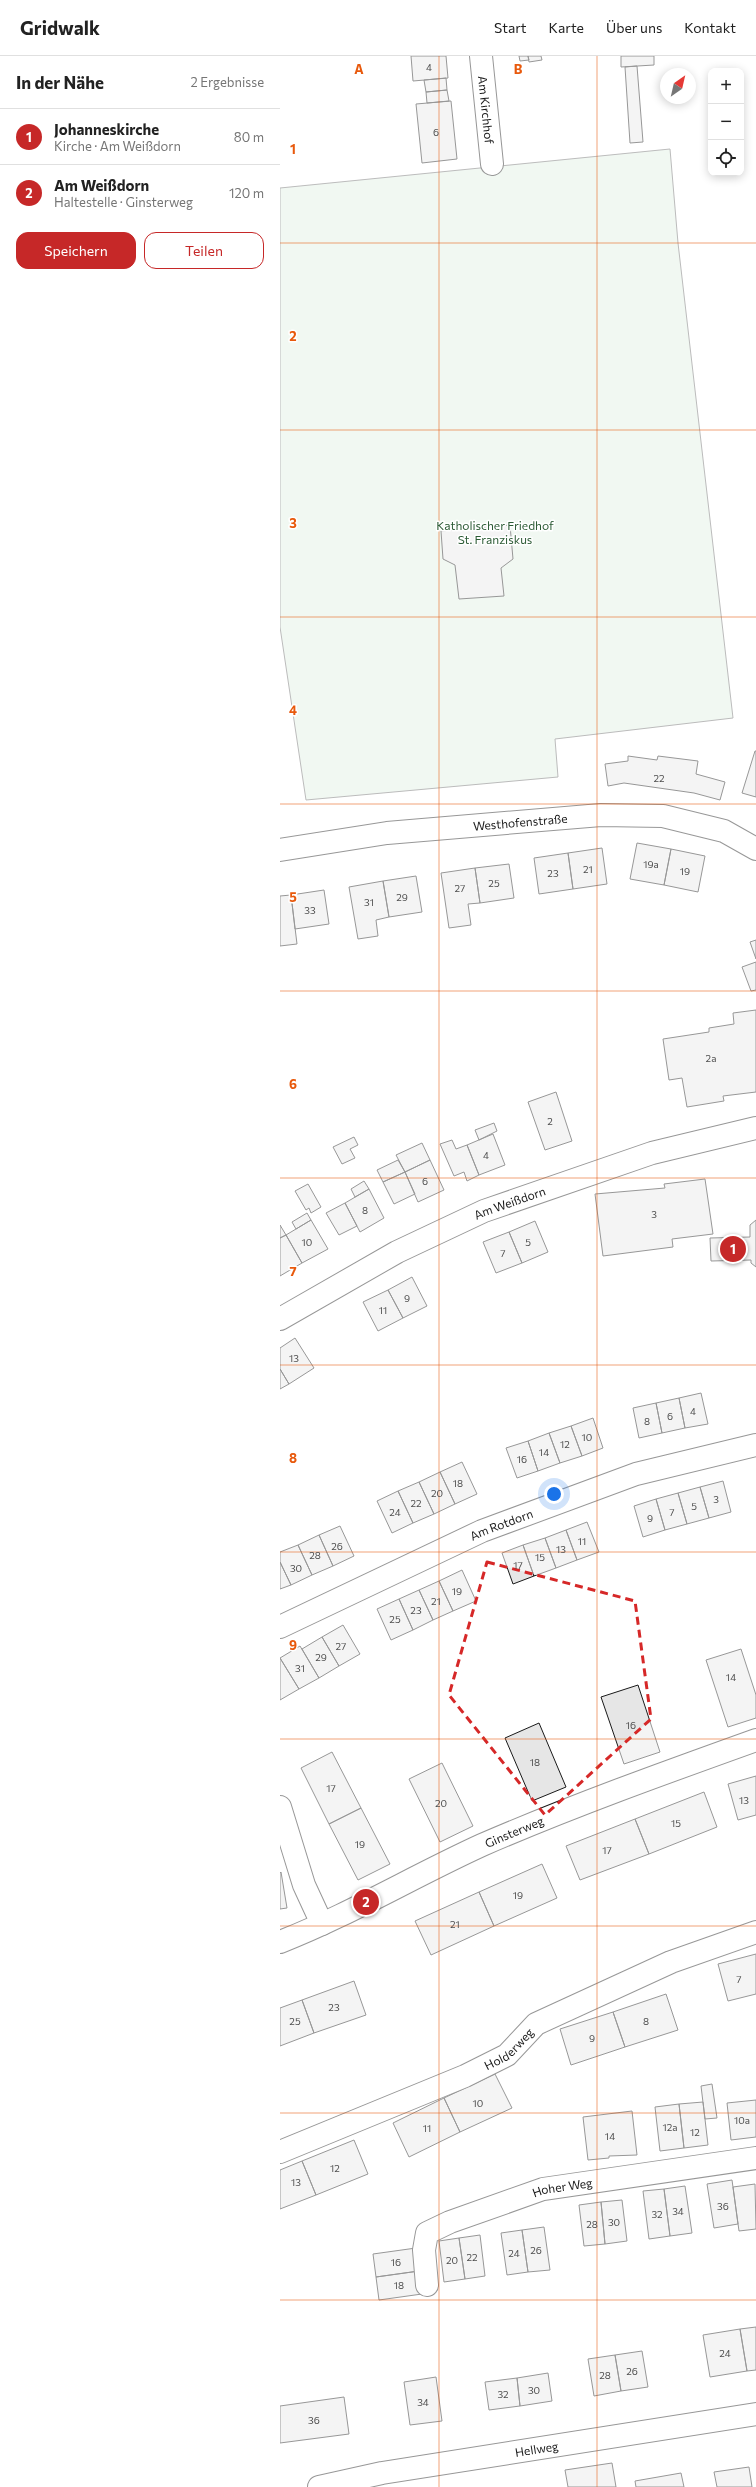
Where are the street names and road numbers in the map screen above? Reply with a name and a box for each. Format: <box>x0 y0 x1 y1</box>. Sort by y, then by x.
street label: Am Kirchhof <box>476 75 497 145</box>
street label: Westhofenstraße <box>472 811 568 833</box>
street label: Am Weißdorn <box>472 1183 547 1222</box>
street label: Am Rotdorn <box>467 1506 535 1543</box>
street label: Ginsterweg <box>483 1813 546 1850</box>
street label: Holderweg <box>482 2024 536 2072</box>
street label: Hoher Weg <box>530 2175 594 2199</box>
street label: Hellweg <box>514 2438 560 2459</box>

